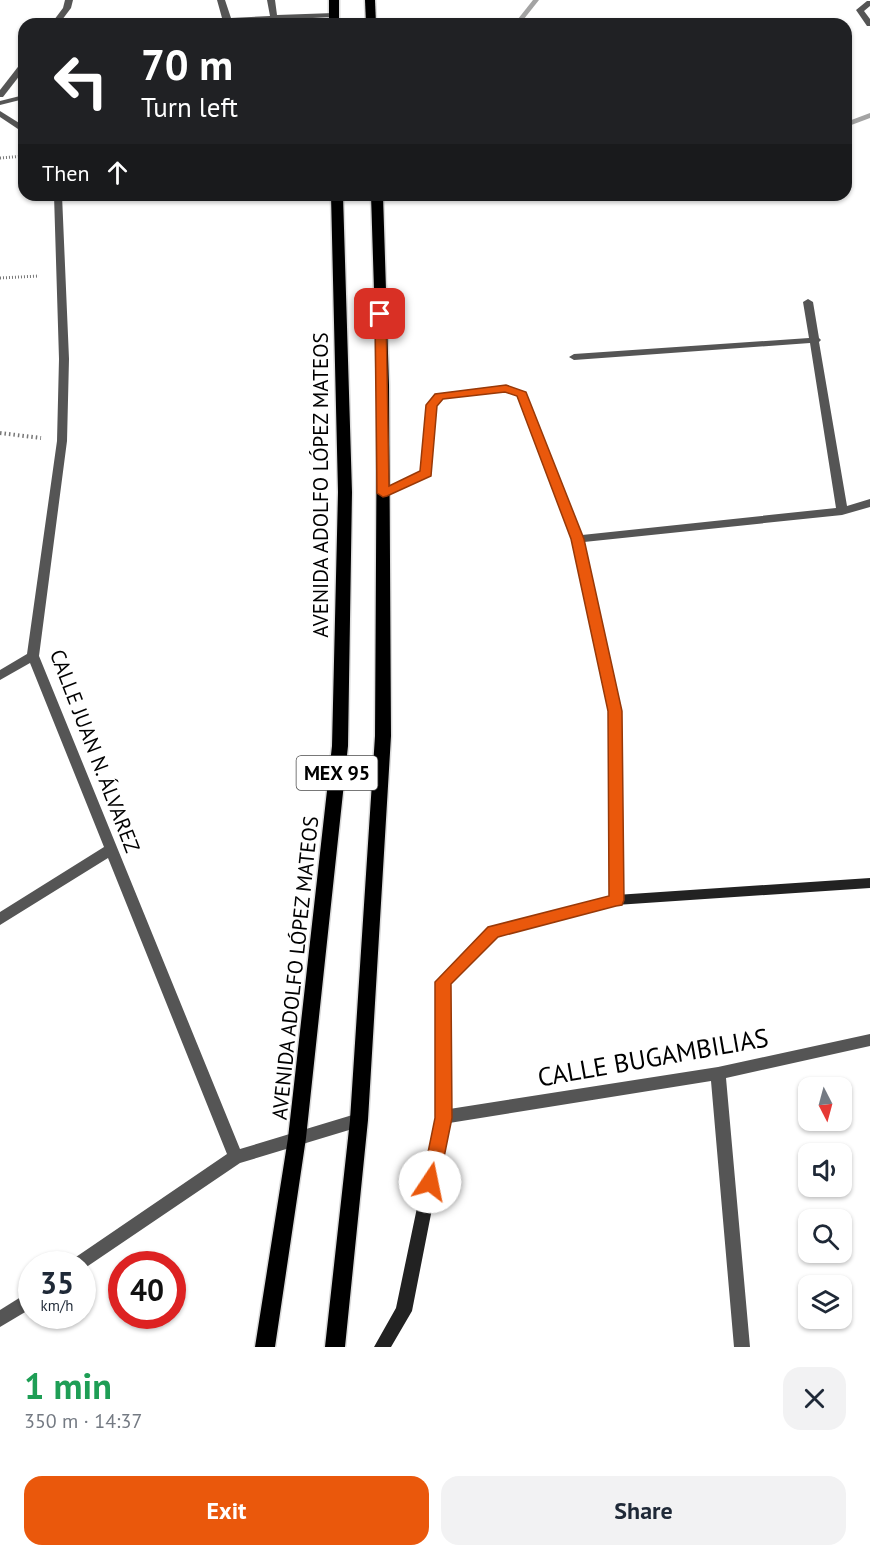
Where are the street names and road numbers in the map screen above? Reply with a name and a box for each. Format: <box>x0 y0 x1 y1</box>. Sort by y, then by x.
street label: AVENIDA ADOLFO LÓPEZ MATEOS <box>307 332 334 638</box>
street label: CALLE JUAN N. ÁLVAREZ <box>44 646 146 856</box>
road number: MEX 95 <box>296 756 378 790</box>
street label: AVENIDA ADOLFO LÓPEZ MATEOS <box>266 815 324 1121</box>
street label: CALLE BUGAMBILIAS <box>535 1020 771 1094</box>

